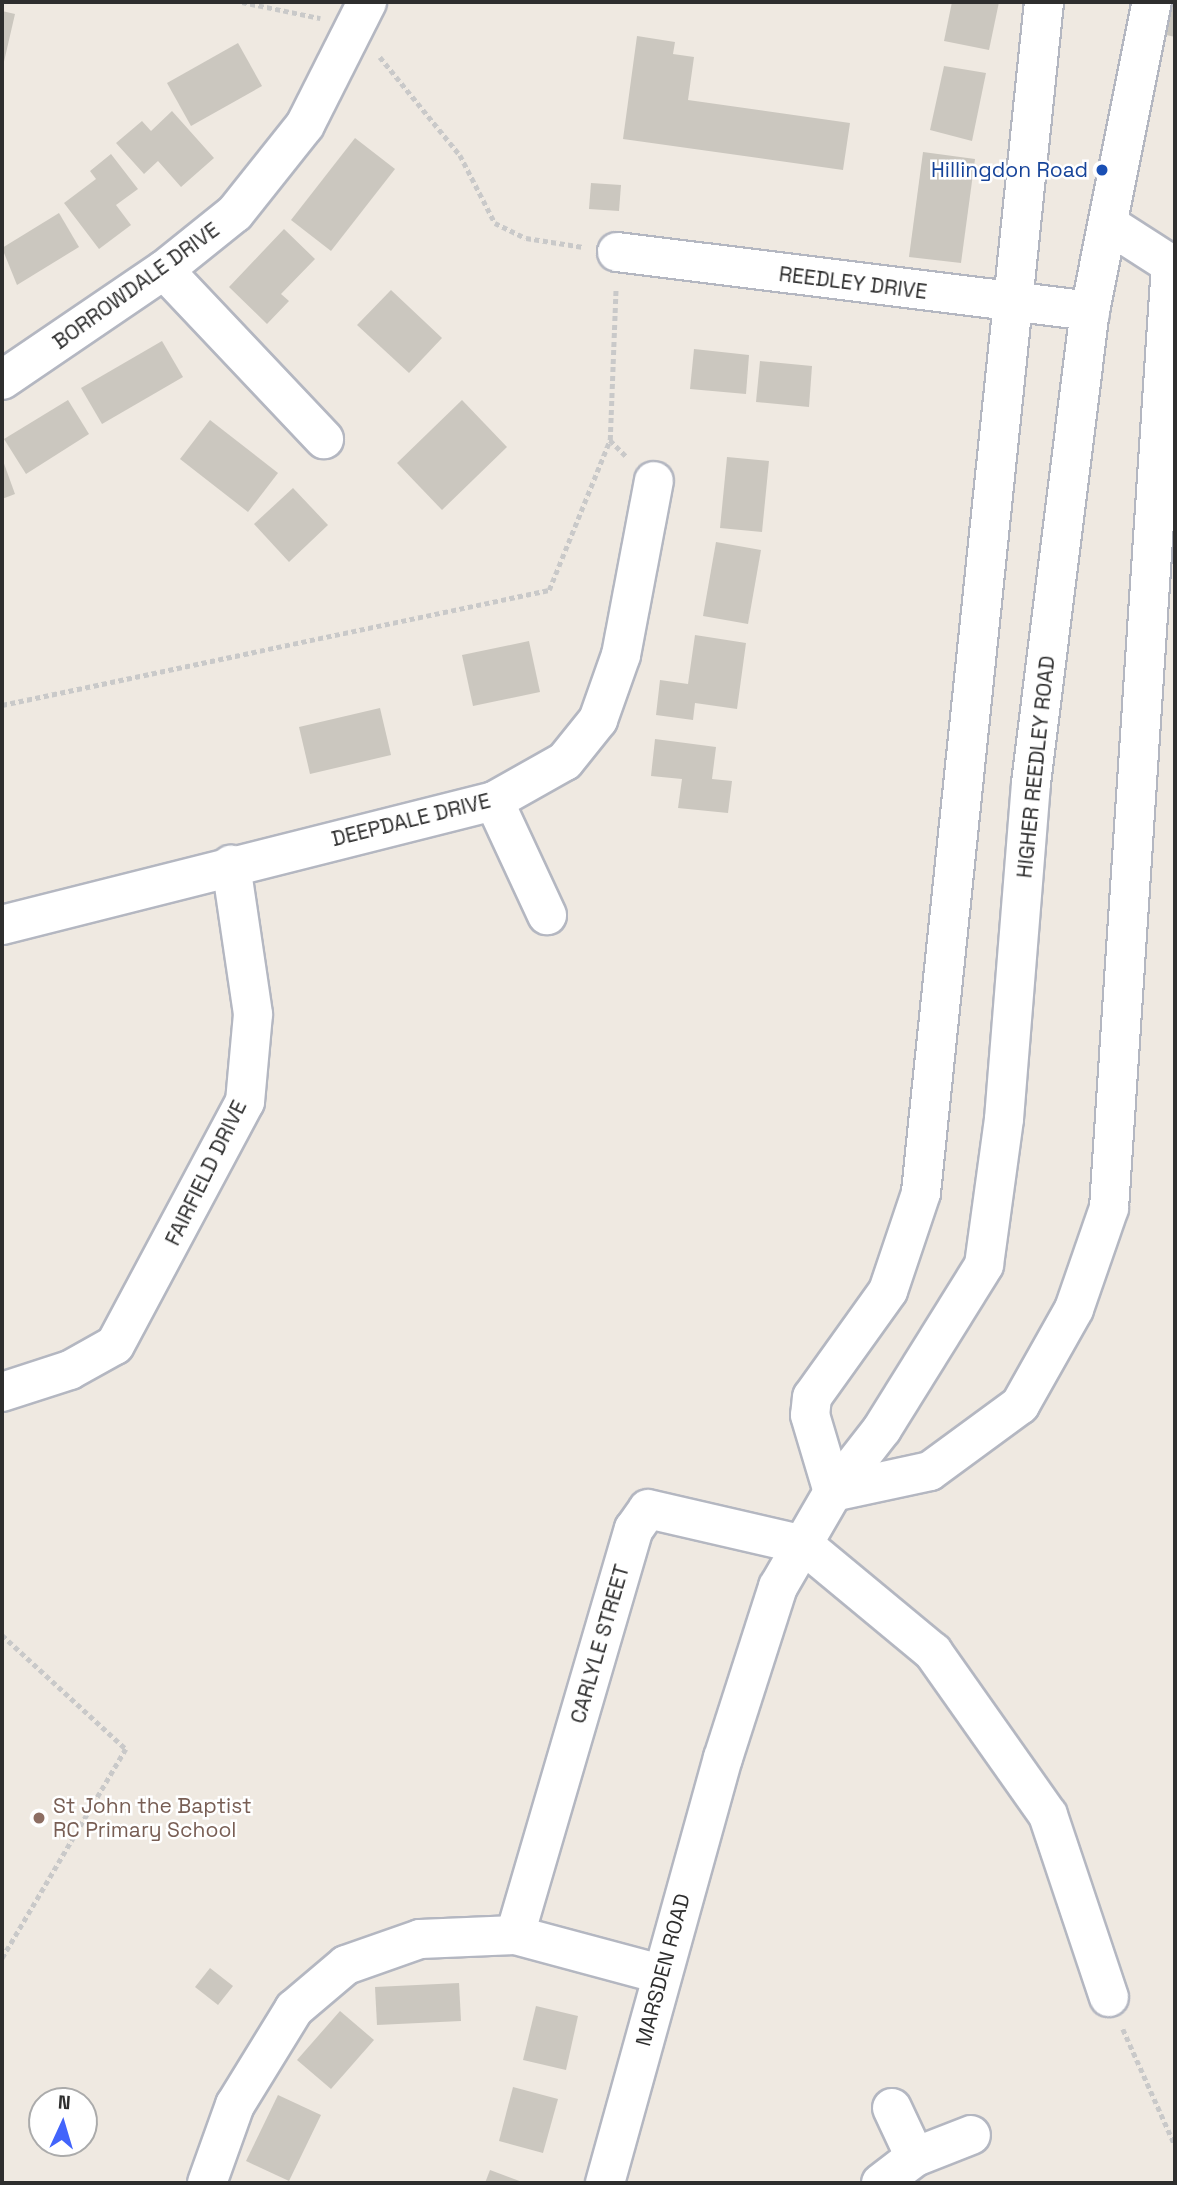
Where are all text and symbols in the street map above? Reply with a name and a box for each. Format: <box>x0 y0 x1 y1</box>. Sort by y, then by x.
place label: Hillingdon Road <box>931 157 1088 183</box>
marker: Hillingdon Road <box>1094 162 1110 178</box>
street label: BORROWDALE DRIVE <box>48 217 224 355</box>
street label: REEDLEY DRIVE <box>777 261 929 305</box>
street label: HIGHER REEDLEY ROAD <box>1012 655 1060 879</box>
street label: DEEPDALE DRIVE <box>329 788 493 852</box>
street label: FAIRFIELD DRIVE <box>160 1096 252 1250</box>
street label: CARLYLE STREET <box>565 1562 635 1726</box>
place label: St John the Baptist RC Primary School <box>53 1793 252 1843</box>
marker: St John the Baptist RC Primary School <box>31 1810 47 1826</box>
street label: MARSDEN ROAD <box>631 1891 695 2049</box>
north arrow <box>28 2087 98 2157</box>
text: N <box>57 2090 72 2115</box>

